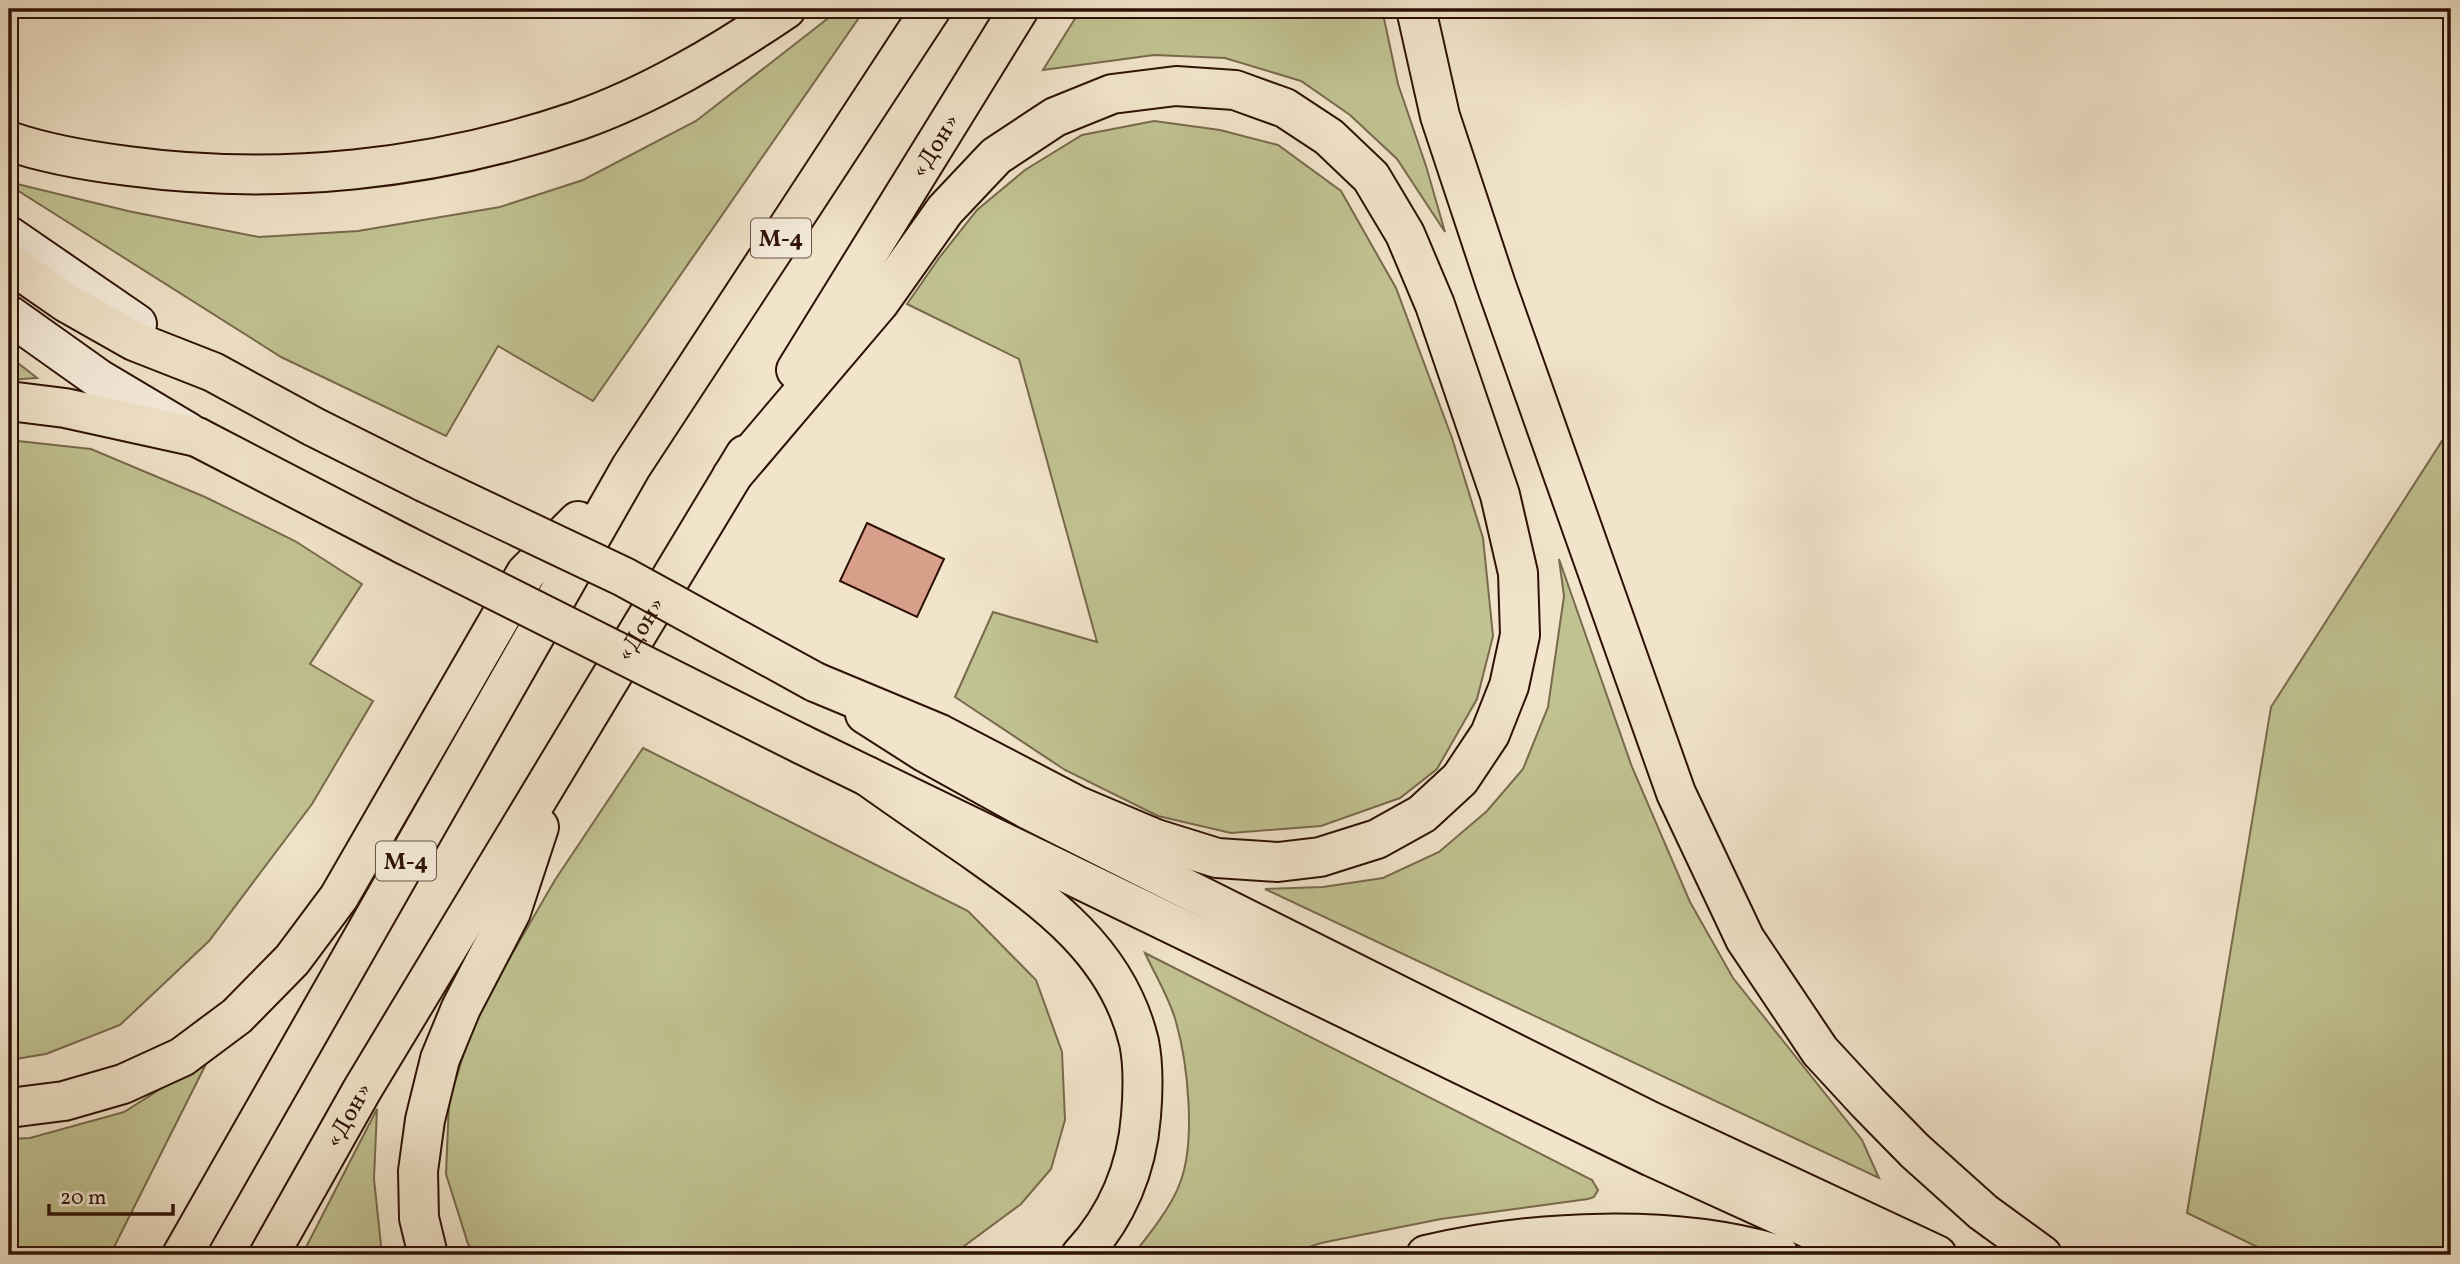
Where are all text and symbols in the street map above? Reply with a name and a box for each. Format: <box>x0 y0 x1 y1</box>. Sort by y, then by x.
street label: «Дон» <box>904 108 969 185</box>
road number: М-4 <box>751 218 811 258</box>
street label: «Дон» <box>609 591 674 668</box>
road number: М-4 <box>376 842 436 880</box>
street label: «Дон» <box>318 1077 382 1154</box>
scale bar <box>49 1173 173 1217</box>
text: 20 m <box>60 1184 106 1213</box>

